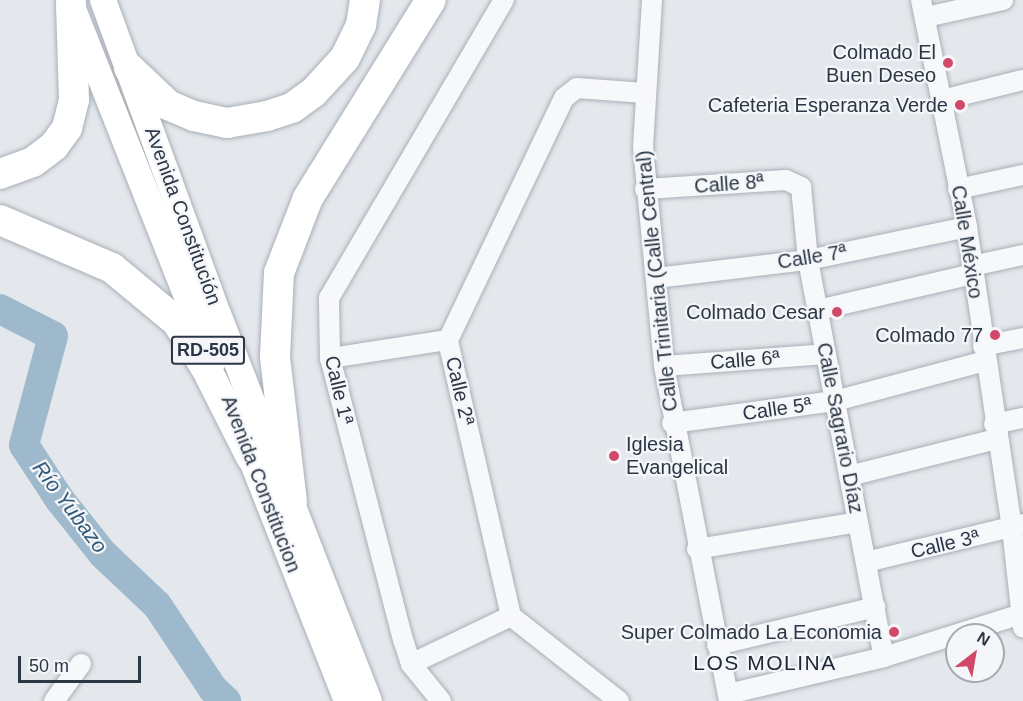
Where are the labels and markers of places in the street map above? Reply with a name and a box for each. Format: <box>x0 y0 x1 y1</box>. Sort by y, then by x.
place label: Colmado El Buen Deseo <box>826 40 936 87</box>
marker: Colmado El Buen Deseo <box>941 56 955 70</box>
place label: Cafeteria Esperanza Verde <box>708 93 948 117</box>
marker: Cafeteria Esperanza Verde <box>953 98 967 112</box>
place label: Colmado Cesar <box>686 300 825 324</box>
marker: Colmado Cesar <box>830 305 844 319</box>
place label: Colmado 77 <box>875 323 983 347</box>
marker: Colmado 77 <box>988 328 1002 342</box>
place label: Iglesia Evangelical <box>626 432 728 479</box>
marker: Iglesia Evangelical <box>607 449 621 463</box>
place label: Super Colmado La Economia <box>621 620 882 644</box>
marker: Super Colmado La Economia <box>887 625 901 639</box>

